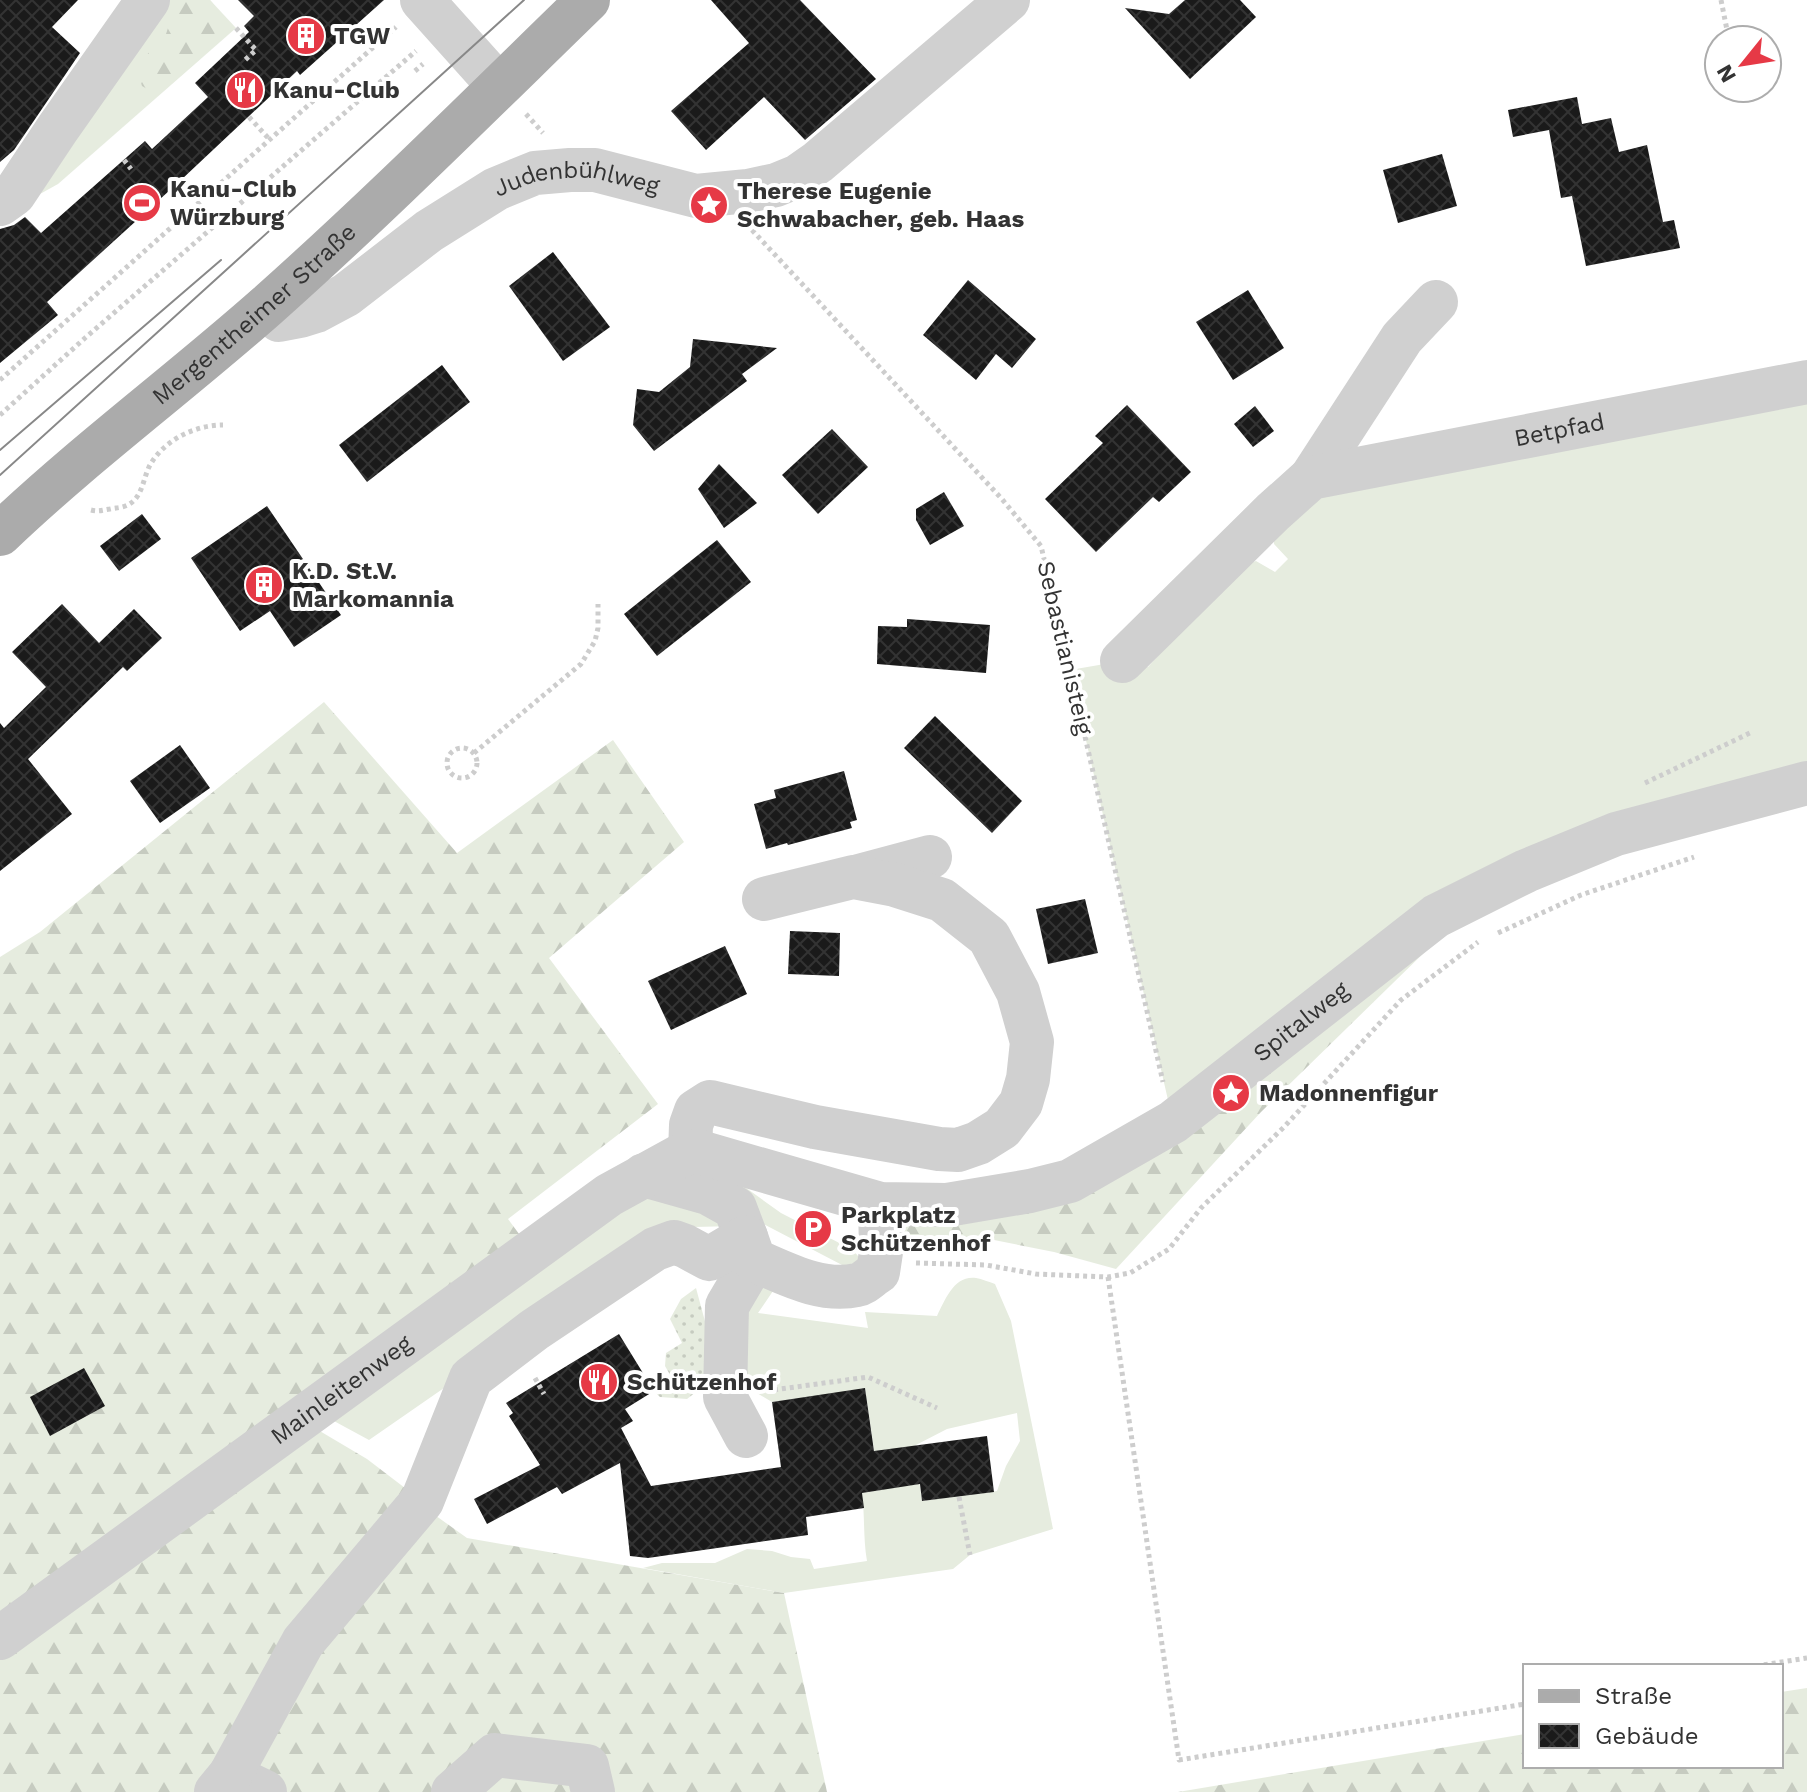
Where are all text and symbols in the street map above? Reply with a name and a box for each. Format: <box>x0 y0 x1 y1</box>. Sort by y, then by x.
building icon: TGW <box>285 15 327 57</box>
place label: TGW <box>334 22 390 50</box>
north arrow <box>1703 24 1783 104</box>
text: N <box>1711 60 1741 87</box>
restaurant icon: Kanu-Club <box>224 69 266 111</box>
place label: Kanu-Club <box>273 76 400 104</box>
street label: Judenbühlweg <box>489 156 663 203</box>
place label: Kanu-Club Würzburg <box>170 175 297 231</box>
place label: Therese Eugenie Schwabacher, geb. Haas <box>737 177 1025 233</box>
sports icon: Kanu-Club Würzburg <box>121 182 163 224</box>
place icon: Therese Eugenie Schwabacher, geb. Haas <box>688 184 730 226</box>
street label: Mergentheimer Straße <box>147 218 362 411</box>
street label: Betpfad <box>1512 408 1607 452</box>
place label: K.D. St.V. Markomannia <box>292 557 454 613</box>
street label: Sebastianisteig <box>1031 558 1099 738</box>
building icon: K.D. St.V. Markomannia <box>243 564 285 606</box>
street label: Spitalweg <box>1248 976 1355 1068</box>
place icon: Madonnenfigur <box>1210 1072 1252 1114</box>
place label: Madonnenfigur <box>1259 1079 1439 1107</box>
place label: Parkplatz Schützenhof <box>841 1201 991 1257</box>
parking icon: Parkplatz Schützenhof <box>792 1208 834 1250</box>
street label: Mainleitenweg <box>265 1329 417 1450</box>
restaurant icon: Schützenhof <box>578 1361 620 1403</box>
place label: Schützenhof <box>627 1368 777 1396</box>
legend <box>1523 1664 1783 1768</box>
text: Straße <box>1595 1682 1672 1710</box>
text: Gebäude <box>1595 1722 1699 1750</box>

